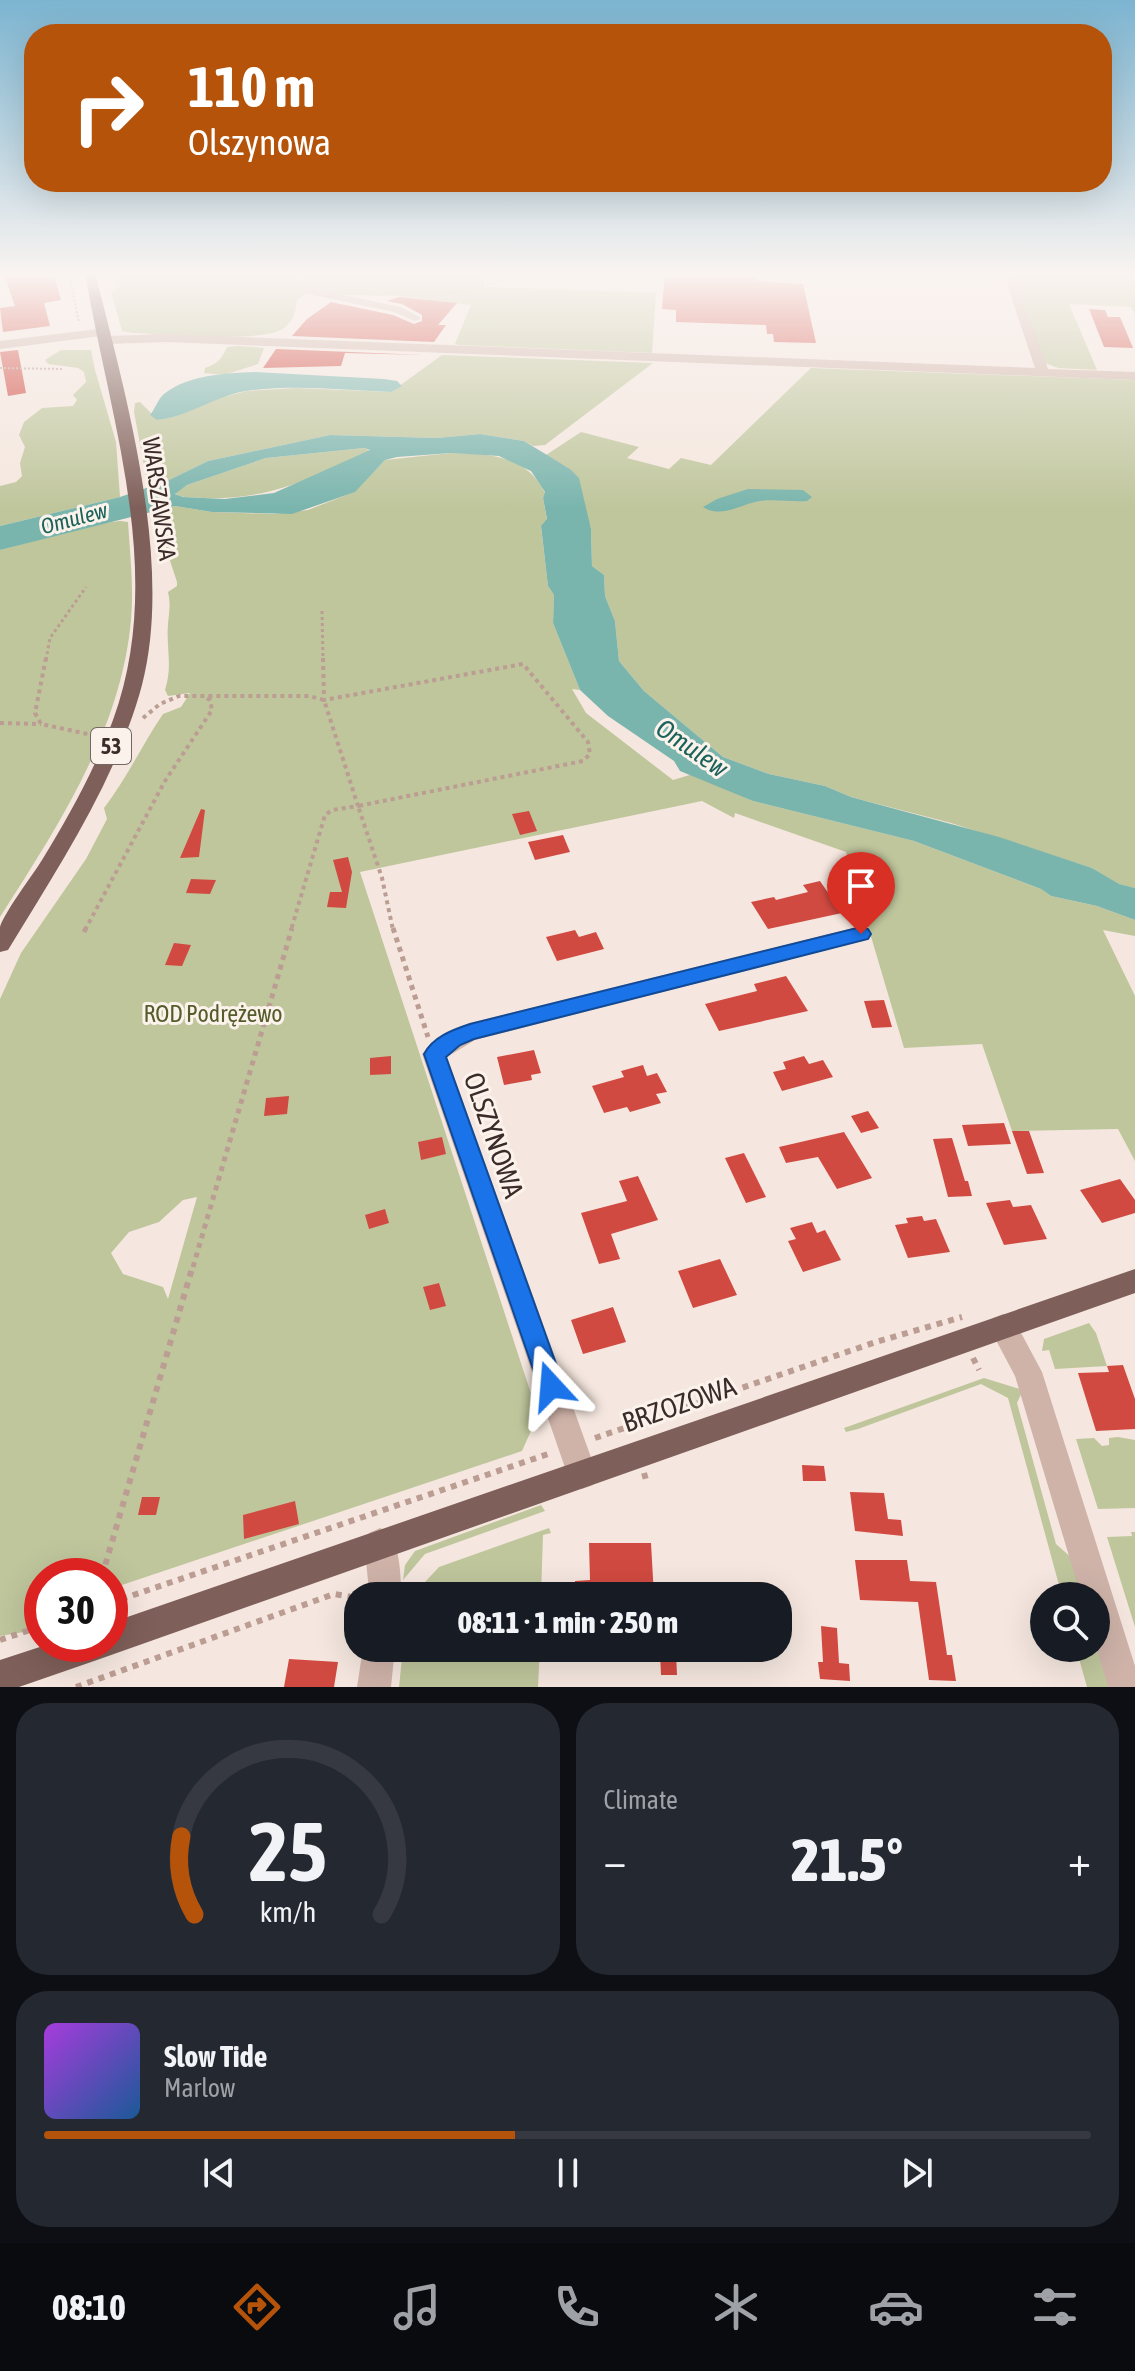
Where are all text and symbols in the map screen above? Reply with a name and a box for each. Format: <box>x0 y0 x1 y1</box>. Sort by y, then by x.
text: 110 m <box>188 55 315 119</box>
icon: right <box>56 56 160 160</box>
text: Olszynowa <box>188 121 331 163</box>
street label: WARSZAWSKA <box>138 436 182 562</box>
water label: Omulew <box>38 496 111 539</box>
water label: Omulew <box>651 713 734 784</box>
road number: 53 <box>91 728 131 764</box>
pin <box>827 852 895 934</box>
icon: arrive <box>839 864 883 908</box>
park label: ROD Podrężewo <box>143 1000 283 1027</box>
street label: OLSZYNOWA <box>458 1068 530 1202</box>
position arrow <box>509 1344 593 1428</box>
street label: BRZOZOWA <box>618 1370 740 1438</box>
speed limit sign: 30 <box>24 1558 128 1662</box>
map controls <box>1030 1582 1110 1662</box>
button: search <box>1030 1582 1110 1662</box>
text: 08:11 · 1 min · 250 m <box>458 1605 678 1639</box>
text: Climate <box>604 1785 678 1815</box>
text: 25 <box>249 1803 327 1899</box>
text: 21.5° <box>791 1825 903 1894</box>
text: − <box>604 1835 626 1885</box>
text: + <box>1068 1835 1091 1885</box>
text: km/h <box>259 1895 316 1928</box>
text: Slow Tide <box>164 2039 267 2073</box>
text: Marlow <box>164 2073 235 2103</box>
icon: previous <box>197 2151 241 2195</box>
icon: pause <box>546 2151 590 2195</box>
icon: next <box>895 2151 939 2195</box>
icon: directions <box>229 2279 285 2335</box>
icon: music <box>389 2279 445 2335</box>
icon: phone <box>549 2279 605 2335</box>
icon: climate <box>708 2279 764 2335</box>
icon: car <box>868 2279 924 2335</box>
icon: filters <box>1027 2279 1083 2335</box>
text: 08:10 <box>52 2286 126 2328</box>

